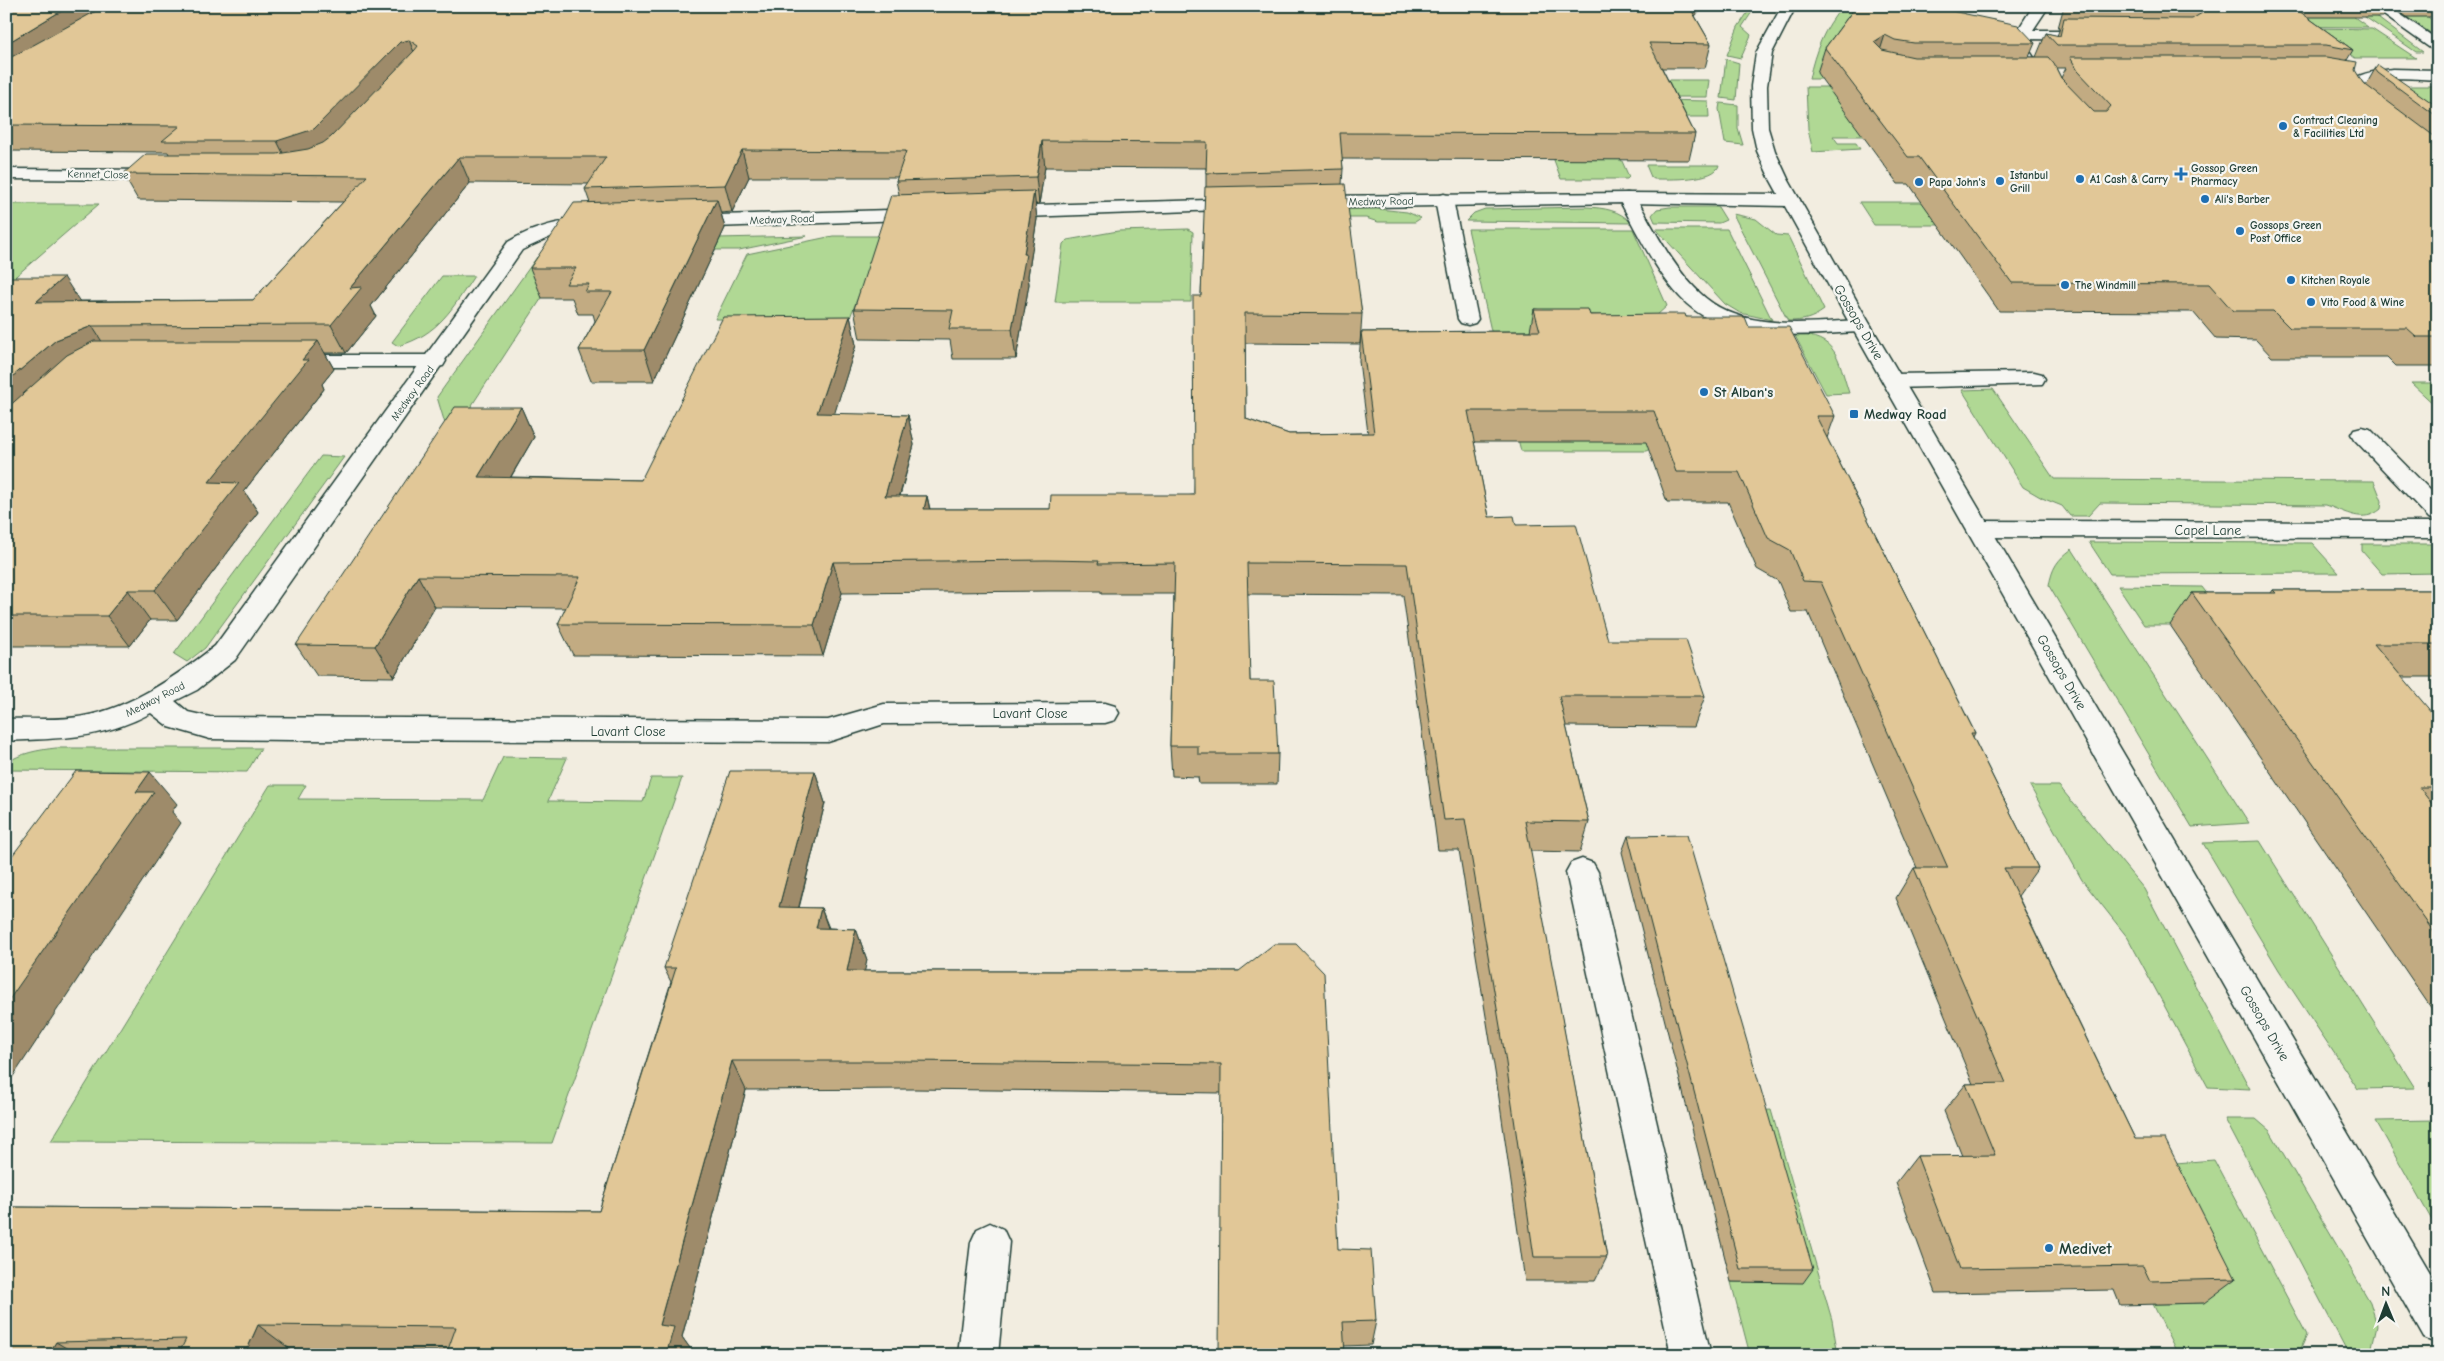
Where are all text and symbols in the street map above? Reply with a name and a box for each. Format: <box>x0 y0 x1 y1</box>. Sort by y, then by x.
place label: Contract Cleaning & Facilities Ltd <box>2293 114 2378 140</box>
marker: Contract Cleaning & Facilities Ltd <box>2277 120 2289 132</box>
place label: Gossop Green Pharmacy <box>2191 162 2258 188</box>
street label: Kennet Close <box>67 167 129 182</box>
marker: Gossop Green Pharmacy <box>2175 168 2187 180</box>
place label: Istanbul Grill <box>2010 169 2048 195</box>
marker: A1 Cash & Carry <box>2074 173 2086 185</box>
place label: A1 Cash & Carry <box>2090 173 2168 186</box>
marker: Istanbul Grill <box>1994 175 2006 187</box>
marker: Papa John's <box>1913 176 1925 188</box>
place label: Papa John's <box>1929 176 1986 189</box>
marker: Ali's Barber <box>2199 193 2211 205</box>
place label: Ali's Barber <box>2215 193 2270 206</box>
street label: Medway Road <box>1348 194 1414 209</box>
street label: Medway Road <box>749 212 815 227</box>
place label: Gossops Green Post Office <box>2250 219 2321 245</box>
marker: Gossops Green Post Office <box>2234 225 2246 237</box>
marker: Kitchen Royale <box>2285 274 2297 286</box>
place label: Kitchen Royale <box>2301 274 2371 287</box>
marker: The Windmill <box>2059 279 2071 291</box>
place label: The Windmill <box>2075 279 2136 292</box>
street label: Gossops Drive <box>1830 281 1887 363</box>
marker: Vito Food & Wine <box>2305 296 2317 308</box>
place label: Vito Food & Wine <box>2321 296 2405 309</box>
street label: Medway Road <box>388 363 437 423</box>
place label: St Alban's <box>1714 384 1773 401</box>
marker: St Alban's <box>1698 386 1710 398</box>
place label: Medway Road <box>1864 406 1946 423</box>
marker: Medway Road <box>1848 408 1860 420</box>
street label: Capel Lane <box>2175 522 2241 539</box>
street label: Gossops Drive <box>2033 631 2090 713</box>
street label: Medway Road <box>123 679 187 720</box>
street label: Lavant Close <box>993 705 1067 722</box>
street label: Lavant Close <box>591 723 665 740</box>
street label: Gossops Drive <box>2236 982 2293 1064</box>
place label: Medivet <box>2059 1240 2112 1258</box>
marker: Medivet <box>2043 1242 2055 1254</box>
north arrow <box>2362 1278 2412 1328</box>
text: N <box>2381 1283 2390 1300</box>

